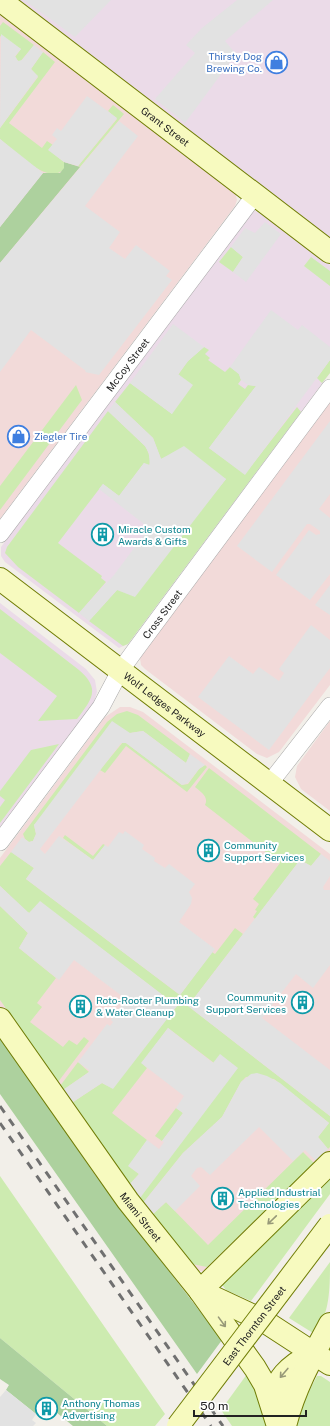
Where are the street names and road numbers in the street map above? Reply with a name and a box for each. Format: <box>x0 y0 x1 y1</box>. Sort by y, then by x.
street label: Grant Street <box>139 104 192 149</box>
street label: McCoy Street <box>103 335 151 394</box>
street label: Cross Street <box>140 587 184 641</box>
street label: Wolf Ledges Parkway <box>121 669 209 740</box>
street label: Miami Street <box>118 1190 164 1244</box>
street label: East Thornton Street <box>220 1283 288 1368</box>

